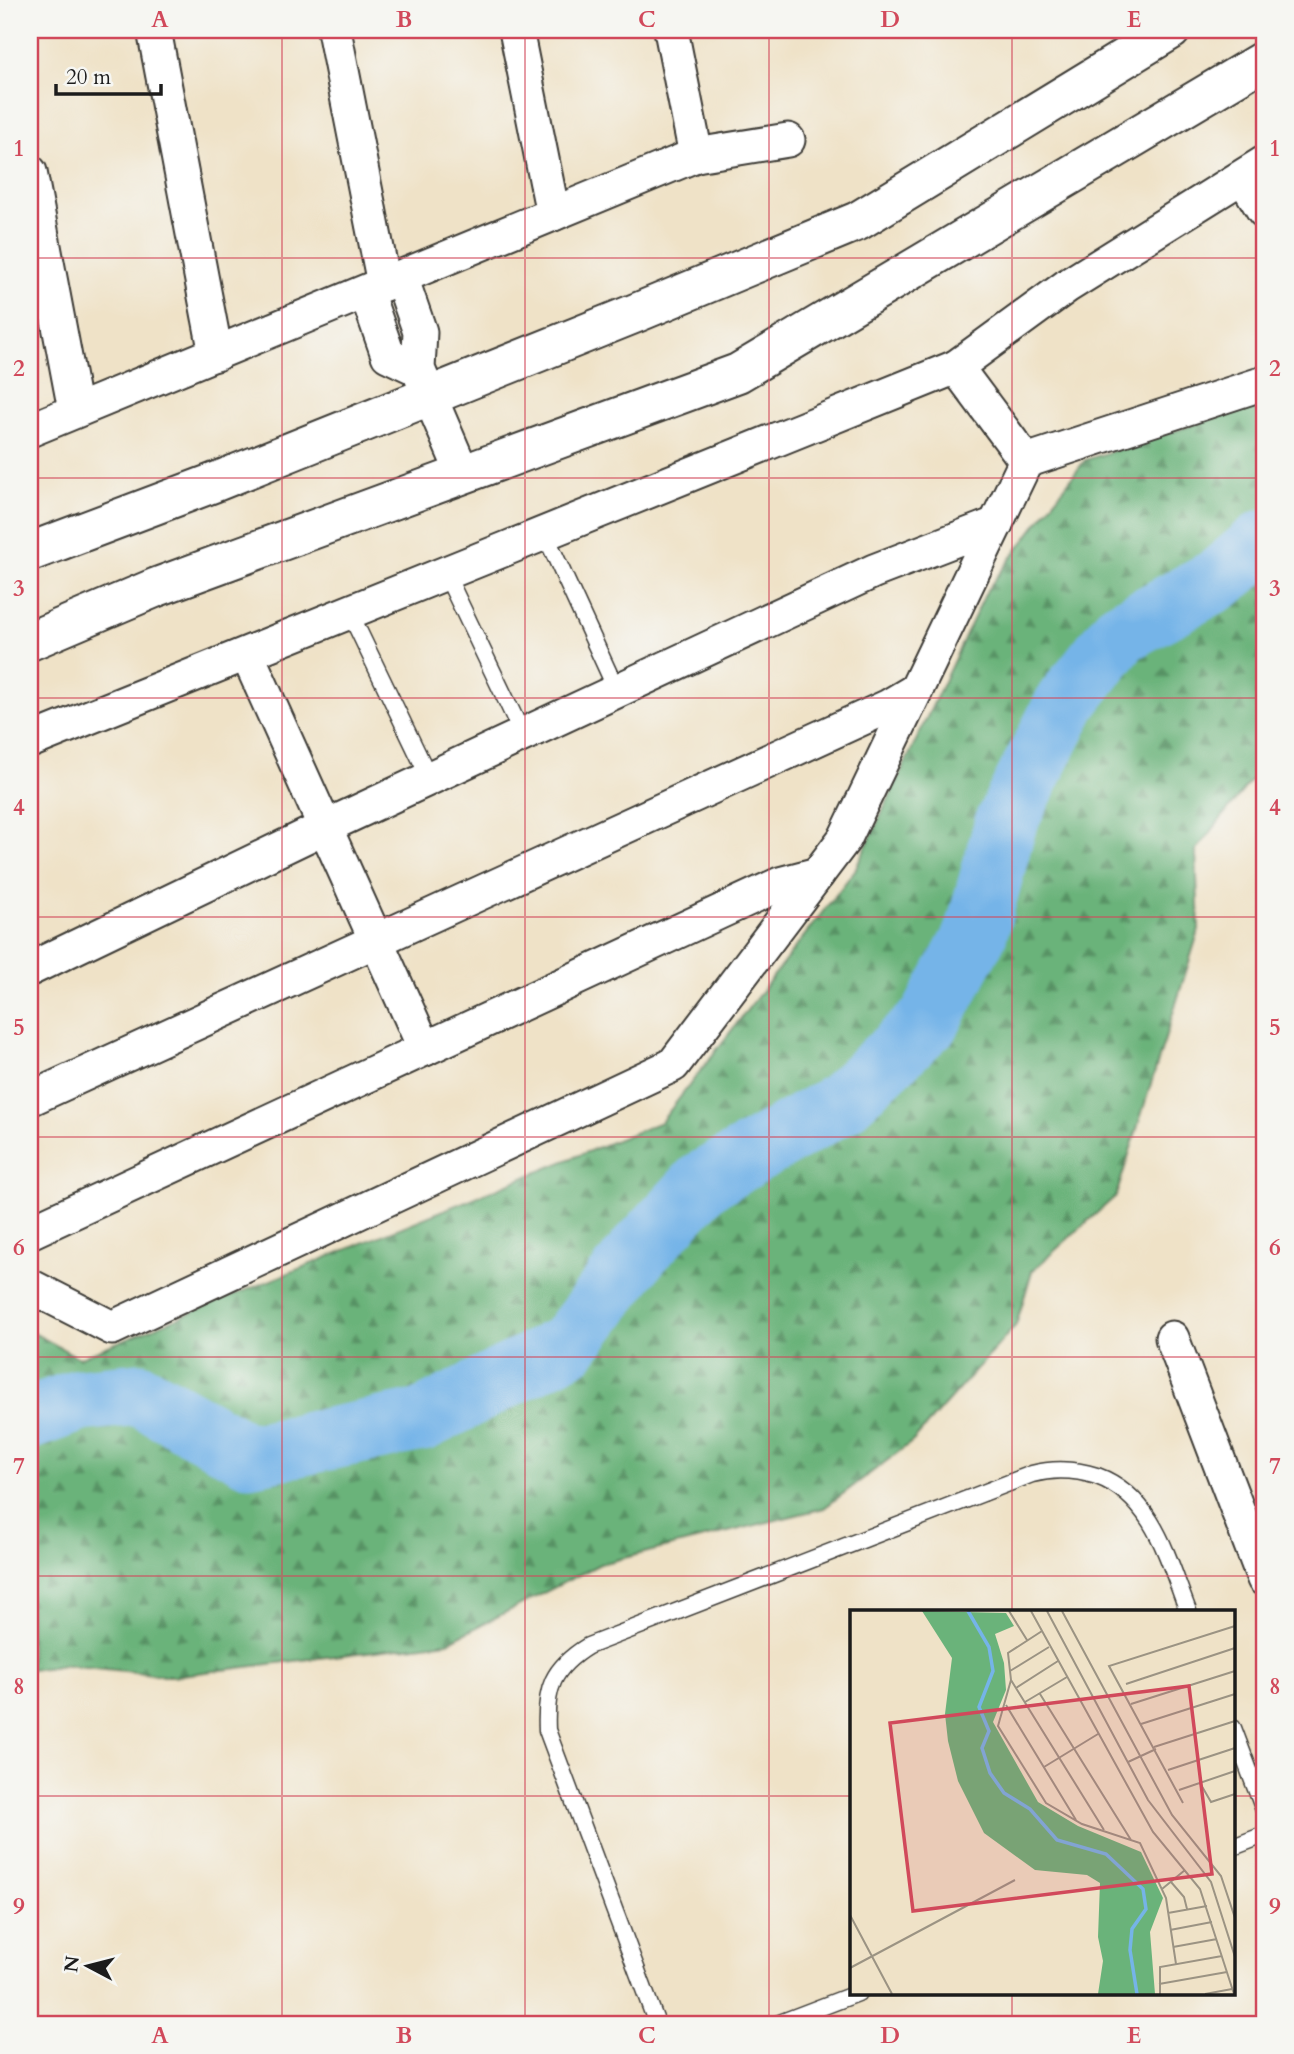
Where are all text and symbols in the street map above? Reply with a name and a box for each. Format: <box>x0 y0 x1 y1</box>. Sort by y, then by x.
text: A <box>151 4 169 35</box>
text: B <box>396 4 412 35</box>
text: C <box>638 4 656 35</box>
text: D <box>880 4 900 35</box>
text: E <box>1127 4 1141 35</box>
scale bar <box>56 52 161 96</box>
text: 20 m <box>66 63 111 92</box>
text: 1 <box>13 133 25 164</box>
text: 1 <box>1269 133 1281 164</box>
text: 2 <box>13 353 25 384</box>
text: 2 <box>1269 353 1281 384</box>
text: 3 <box>13 573 25 604</box>
text: 3 <box>1269 573 1281 604</box>
text: 4 <box>13 792 25 823</box>
text: 4 <box>1269 792 1281 823</box>
text: 5 <box>13 1012 25 1043</box>
text: 5 <box>1269 1012 1281 1043</box>
text: 6 <box>13 1232 25 1263</box>
text: 6 <box>1269 1232 1281 1263</box>
text: 7 <box>13 1451 25 1482</box>
text: 7 <box>1269 1451 1281 1482</box>
inset map <box>850 1610 1234 1994</box>
text: 8 <box>13 1671 25 1702</box>
text: 8 <box>1269 1671 1281 1702</box>
text: 9 <box>13 1891 25 1922</box>
text: 9 <box>1269 1891 1281 1922</box>
north arrow <box>52 1932 122 2002</box>
text: N <box>58 1954 86 1974</box>
text: A <box>151 2020 169 2051</box>
text: B <box>396 2020 412 2051</box>
text: C <box>638 2020 656 2051</box>
text: D <box>880 2020 900 2051</box>
text: E <box>1127 2020 1141 2051</box>

